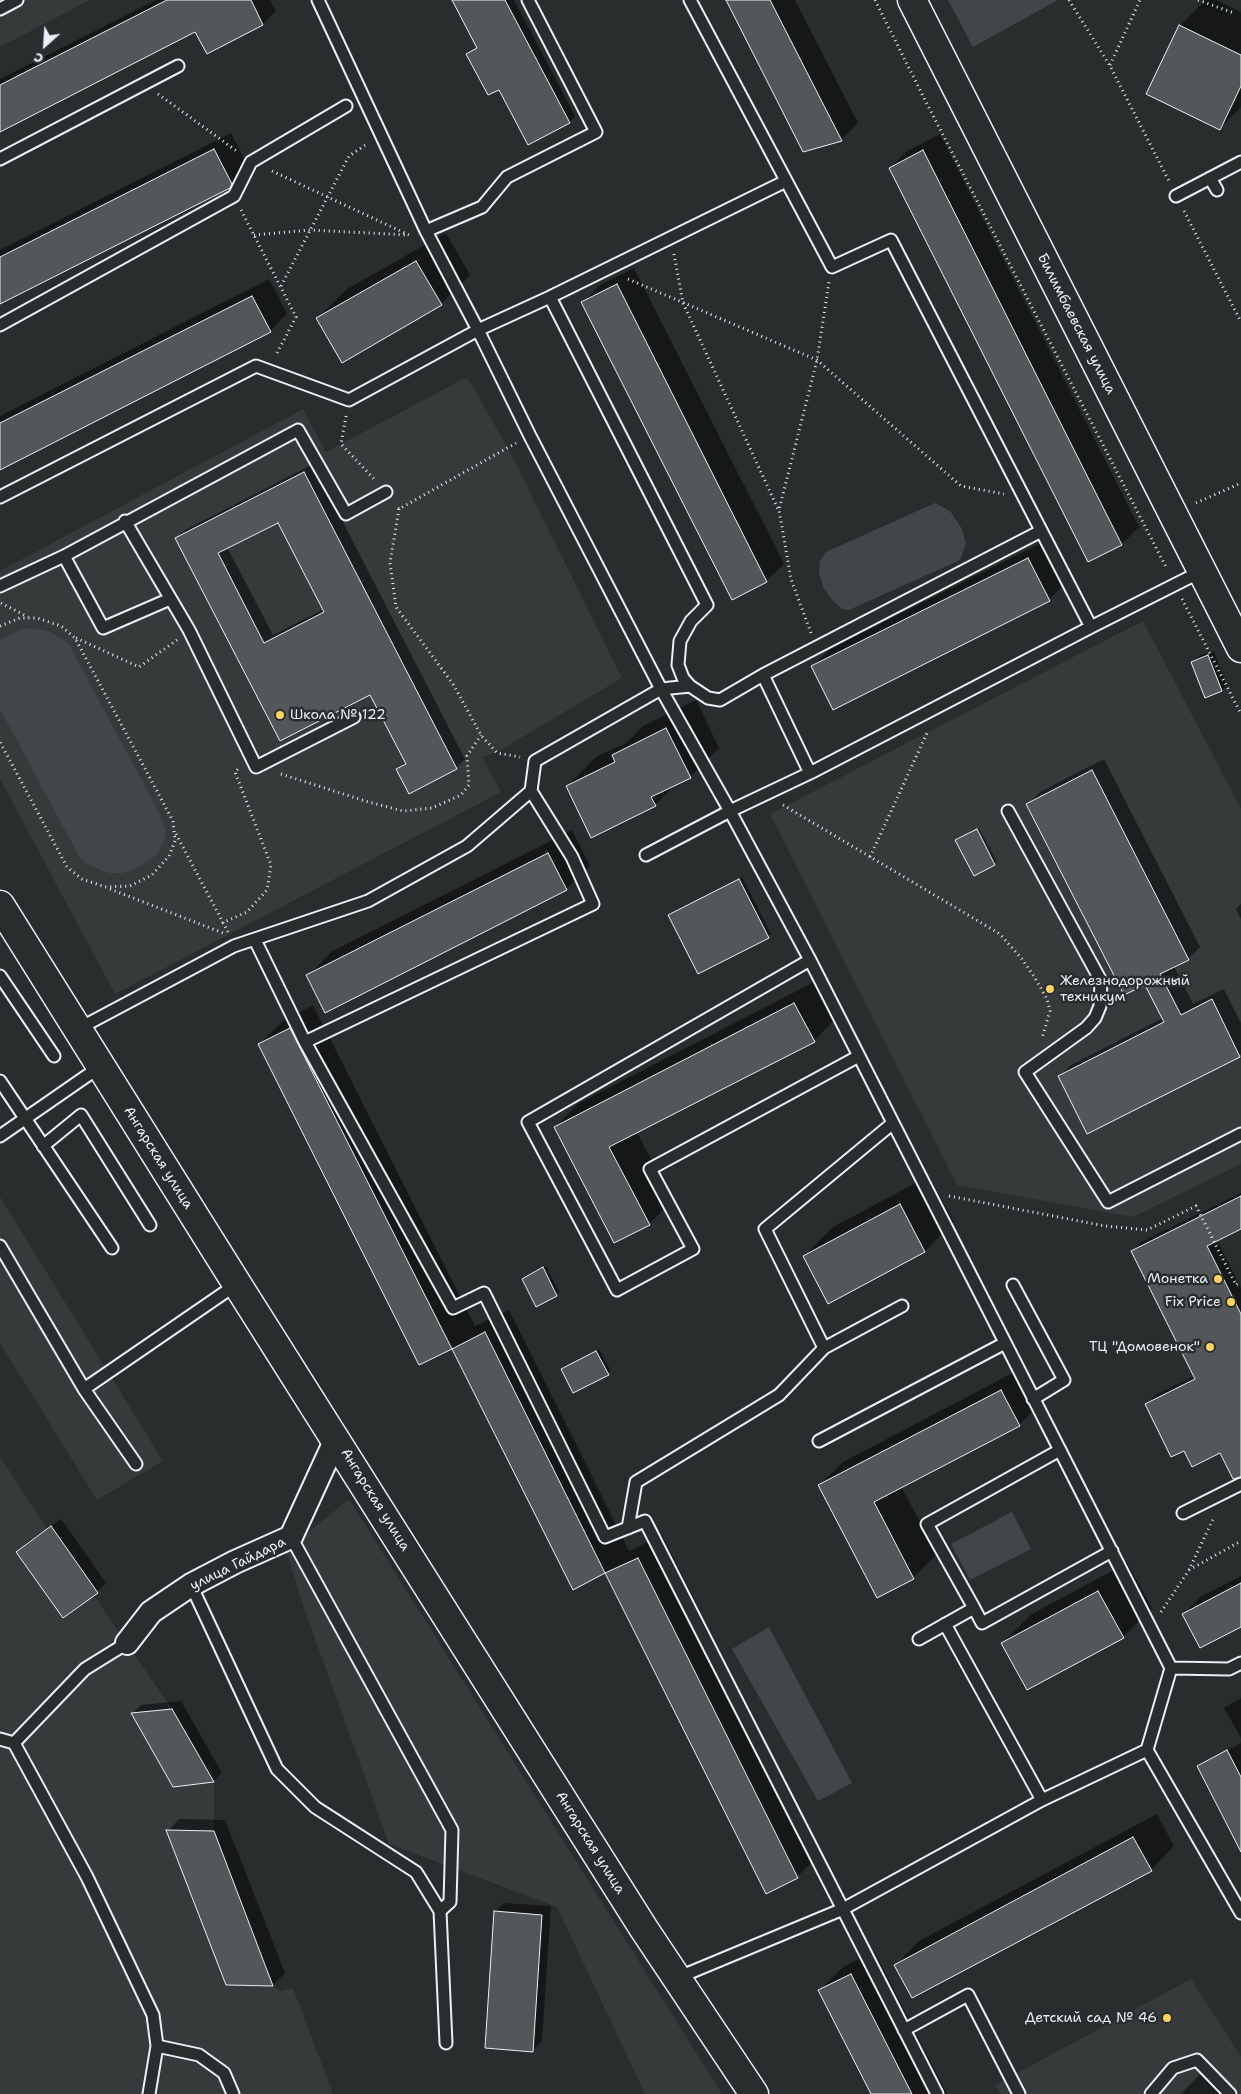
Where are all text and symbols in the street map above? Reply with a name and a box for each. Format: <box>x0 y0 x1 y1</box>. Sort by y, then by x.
north arrow <box>20 20 70 70</box>
text: С <box>31 49 46 68</box>
street label: Билимбаевская улица <box>1033 251 1119 397</box>
place label: Школа № 122 <box>290 707 386 723</box>
marker: Школа № 122 <box>274 709 286 721</box>
place label: Железнодорожный техникум <box>1060 973 1190 1006</box>
marker: Железнодорожный техникум <box>1044 983 1056 995</box>
street label: Ангарская улица <box>120 1104 196 1212</box>
place label: Монетка <box>1147 1271 1208 1287</box>
marker: Монетка <box>1212 1273 1224 1285</box>
place label: Fix Price <box>1165 1294 1221 1310</box>
marker: Fix Price <box>1225 1296 1237 1308</box>
place label: ТЦ "Домовенок" <box>1089 1339 1200 1355</box>
marker: ТЦ "Домовенок" <box>1204 1341 1216 1353</box>
street label: Ангарская улица <box>337 1446 413 1554</box>
street label: улица Гайдара <box>187 1534 289 1594</box>
street label: Ангарская улица <box>552 1789 628 1897</box>
place label: Детский сад № 46 <box>1025 2010 1157 2026</box>
marker: Детский сад № 46 <box>1161 2012 1173 2024</box>

